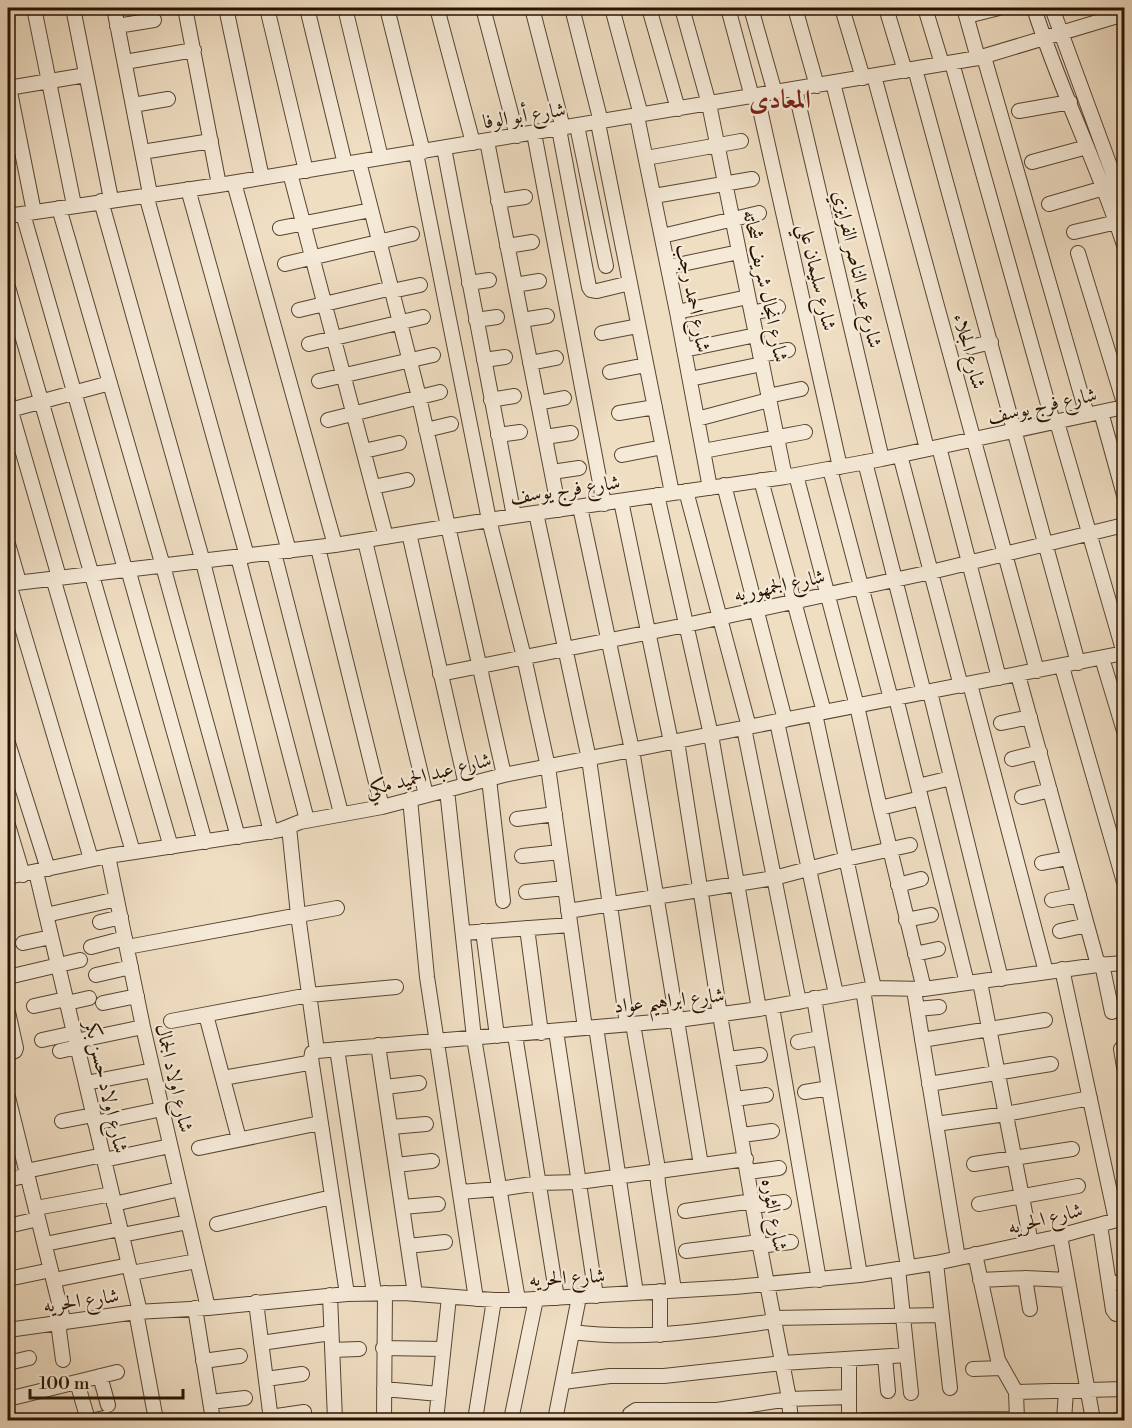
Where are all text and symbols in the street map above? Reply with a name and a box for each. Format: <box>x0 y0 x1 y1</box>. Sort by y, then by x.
district label: المعادى <box>749 84 811 116</box>
street label: شارع أبو الوفا <box>481 95 568 139</box>
street label: شارع عبد الناصر الفرايزي <box>822 188 887 352</box>
street label: شارع انجال شريف شحاته <box>732 208 793 366</box>
street label: شارع سليمان علي <box>786 221 841 335</box>
street label: شارع احمد رجب <box>666 242 715 355</box>
street label: شارع الجلاء <box>943 311 991 393</box>
street label: شارع فرج يوسف <box>985 383 1100 434</box>
street label: شارع فرج يوسف <box>508 470 623 515</box>
street label: شارع الجمهوريه <box>731 565 828 612</box>
street label: شارع عبد الحميد مكي <box>363 748 495 808</box>
street label: شارع ابراهيم عواد <box>613 983 726 1026</box>
street label: شارع اولاد حسن بكر <box>74 1017 133 1157</box>
street label: شارع اولاد الجمال <box>145 1021 198 1136</box>
street label: شارع الثوره <box>751 1177 792 1254</box>
street label: شارع الحريه <box>1005 1198 1086 1245</box>
street label: شارع الحريه <box>528 1264 606 1297</box>
street label: شارع الحريه <box>42 1284 121 1323</box>
scale bar <box>30 1362 183 1400</box>
text: 100 m <box>39 1372 90 1395</box>

